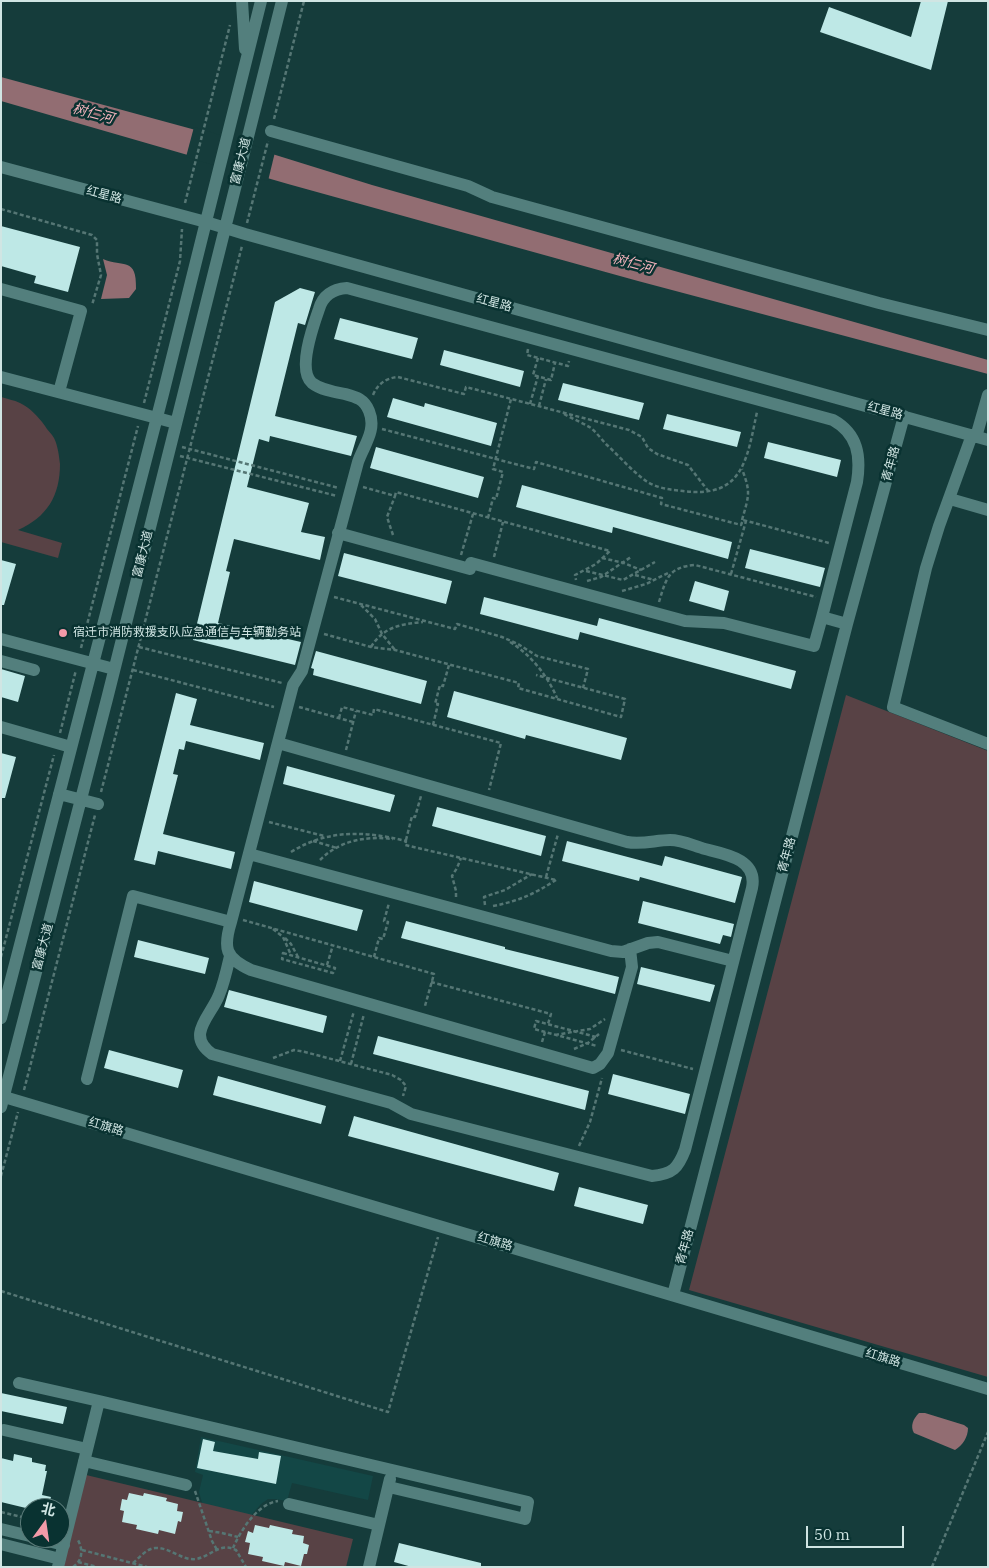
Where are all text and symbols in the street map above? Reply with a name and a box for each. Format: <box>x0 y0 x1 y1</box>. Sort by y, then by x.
water label: 树仁河 <box>71 100 115 128</box>
street label: 富康大道 <box>228 136 254 186</box>
street label: 红星路 <box>85 183 123 207</box>
water label: 树仁河 <box>611 250 655 278</box>
street label: 红星路 <box>475 291 513 315</box>
street label: 红星路 <box>866 399 904 423</box>
street label: 青年路 <box>879 445 903 483</box>
street label: 富康大道 <box>130 529 156 579</box>
place label: 宿迁市消防救援支队应急通信与车辆勤务站 <box>73 626 301 640</box>
marker: 宿迁市消防救援支队应急通信与车辆勤务站 <box>57 627 69 639</box>
street label: 青年路 <box>775 836 799 874</box>
street label: 富康大道 <box>30 922 56 972</box>
street label: 红旗路 <box>87 1115 125 1139</box>
street label: 青年路 <box>673 1228 697 1266</box>
street label: 红旗路 <box>476 1230 514 1254</box>
street label: 红旗路 <box>864 1346 902 1370</box>
north arrow <box>20 1498 70 1548</box>
text: 北 <box>39 1499 57 1520</box>
scale bar <box>809 1516 906 1548</box>
text: 50 m <box>814 1525 850 1544</box>

